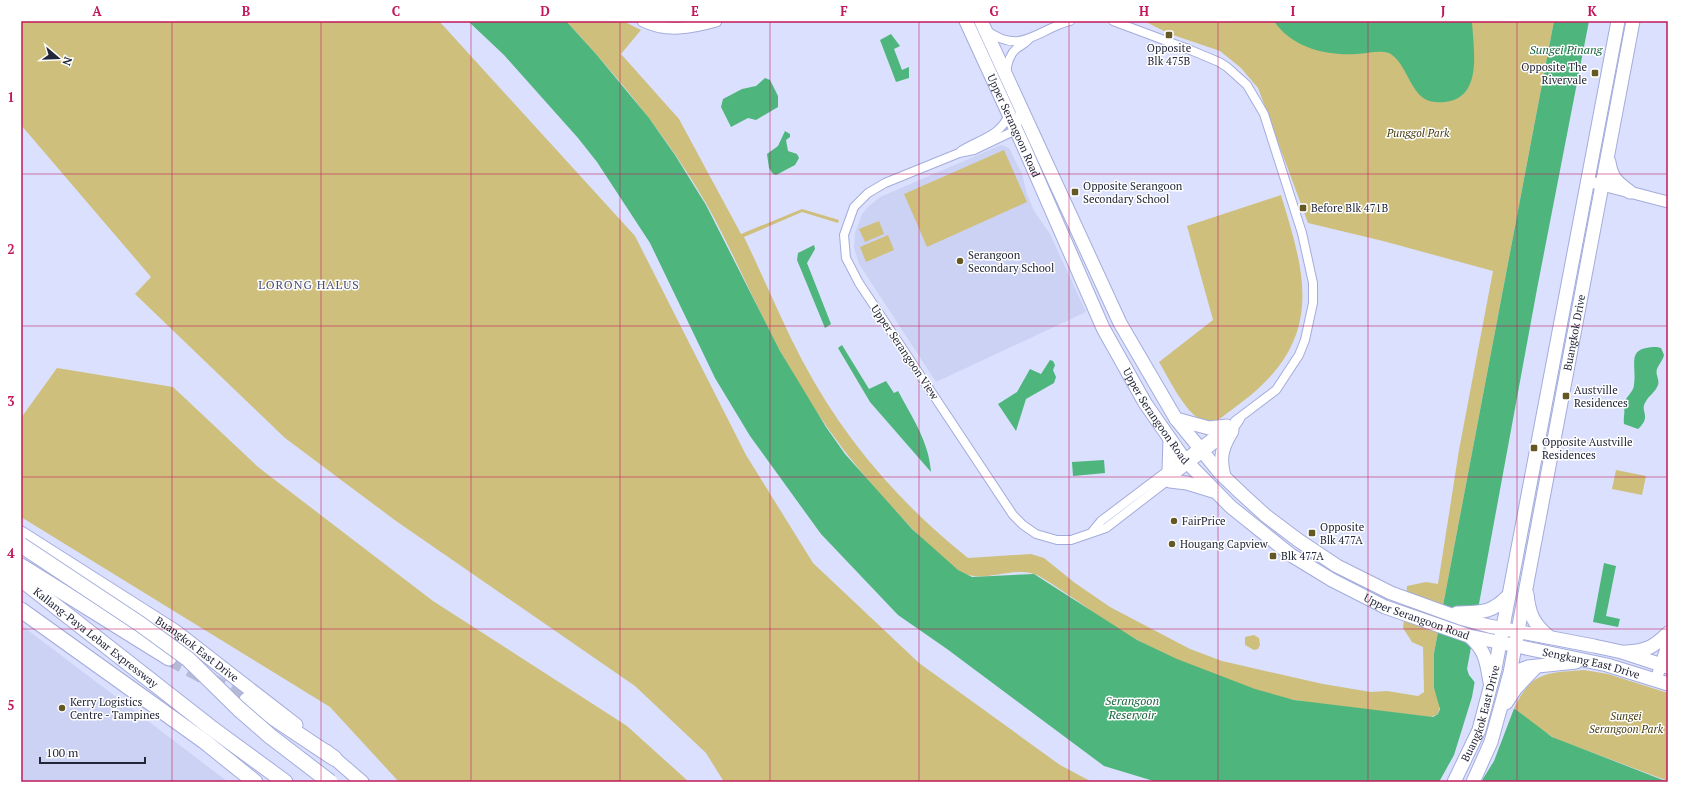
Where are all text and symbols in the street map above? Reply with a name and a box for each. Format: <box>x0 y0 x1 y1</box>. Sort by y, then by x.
text: A <box>92 2 102 20</box>
text: B <box>242 2 250 20</box>
text: C <box>392 2 400 20</box>
text: D <box>540 2 550 20</box>
text: E <box>691 2 699 20</box>
text: F <box>840 2 848 20</box>
text: G <box>989 2 999 20</box>
text: H <box>1139 2 1149 20</box>
text: I <box>1291 2 1296 20</box>
text: J <box>1441 2 1446 20</box>
text: K <box>1587 2 1597 20</box>
marker: Opposite Blk 475B <box>1164 30 1174 40</box>
north arrow <box>38 38 78 78</box>
place label: Opposite Blk 475B <box>1147 41 1192 68</box>
water label: Sungei Pinang <box>1530 42 1604 57</box>
text: N <box>59 55 75 68</box>
place label: Opposite The Rivervale <box>1521 60 1587 87</box>
marker: Opposite The Rivervale <box>1590 68 1600 78</box>
street label: Upper Serangoon Road <box>984 72 1043 179</box>
text: 1 <box>7 88 15 106</box>
park label: Punggol Park <box>1386 126 1450 140</box>
place label: Opposite Serangoon Secondary School <box>1083 179 1183 206</box>
marker: Opposite Serangoon Secondary School <box>1070 187 1080 197</box>
place label: Before Blk 471B <box>1311 201 1388 215</box>
marker: Before Blk 471B <box>1298 203 1308 213</box>
text: 2 <box>7 240 15 258</box>
place label: Serangoon Secondary School <box>968 248 1054 275</box>
marker: Serangoon Secondary School <box>955 256 965 266</box>
district label: LORONG HALUS <box>258 277 360 292</box>
street label: Buangkok Drive <box>1560 293 1588 372</box>
street label: Upper Serangoon View <box>868 302 942 403</box>
street label: Upper Serangoon Road <box>1120 365 1192 467</box>
place label: Austville Residences <box>1574 383 1628 410</box>
marker: Austville Residences <box>1561 391 1571 401</box>
text: 3 <box>7 392 15 410</box>
place label: Opposite Austville Residences <box>1542 435 1633 462</box>
marker: Opposite Austville Residences <box>1529 443 1539 453</box>
place label: FairPrice <box>1182 514 1226 528</box>
marker: FairPrice <box>1169 516 1179 526</box>
place label: Opposite Blk 477A <box>1320 520 1365 547</box>
marker: Opposite Blk 477A <box>1307 528 1317 538</box>
place label: Hougang Capview <box>1180 537 1269 551</box>
marker: Hougang Capview <box>1167 539 1177 549</box>
text: 4 <box>7 544 15 562</box>
place label: Blk 477A <box>1281 549 1324 563</box>
marker: Blk 477A <box>1268 551 1278 561</box>
street label: Kallang-Paya Lebar Expressway <box>31 584 161 691</box>
street label: Upper Serangoon Road <box>1361 590 1471 643</box>
street label: Buangkok East Drive <box>153 613 242 685</box>
street label: Sengkang East Drive <box>1541 645 1642 682</box>
street label: Buangkok East Drive <box>1458 664 1503 764</box>
water label: Serangoon Reservoir <box>1105 693 1159 722</box>
place label: Kerry Logistics Centre - Tampines <box>70 695 160 722</box>
text: 5 <box>7 696 15 714</box>
marker: Kerry Logistics Centre - Tampines <box>57 703 67 713</box>
park label: Sungei Serangoon Park <box>1589 709 1664 736</box>
scale bar <box>40 739 145 765</box>
text: 100 m <box>46 745 79 760</box>

